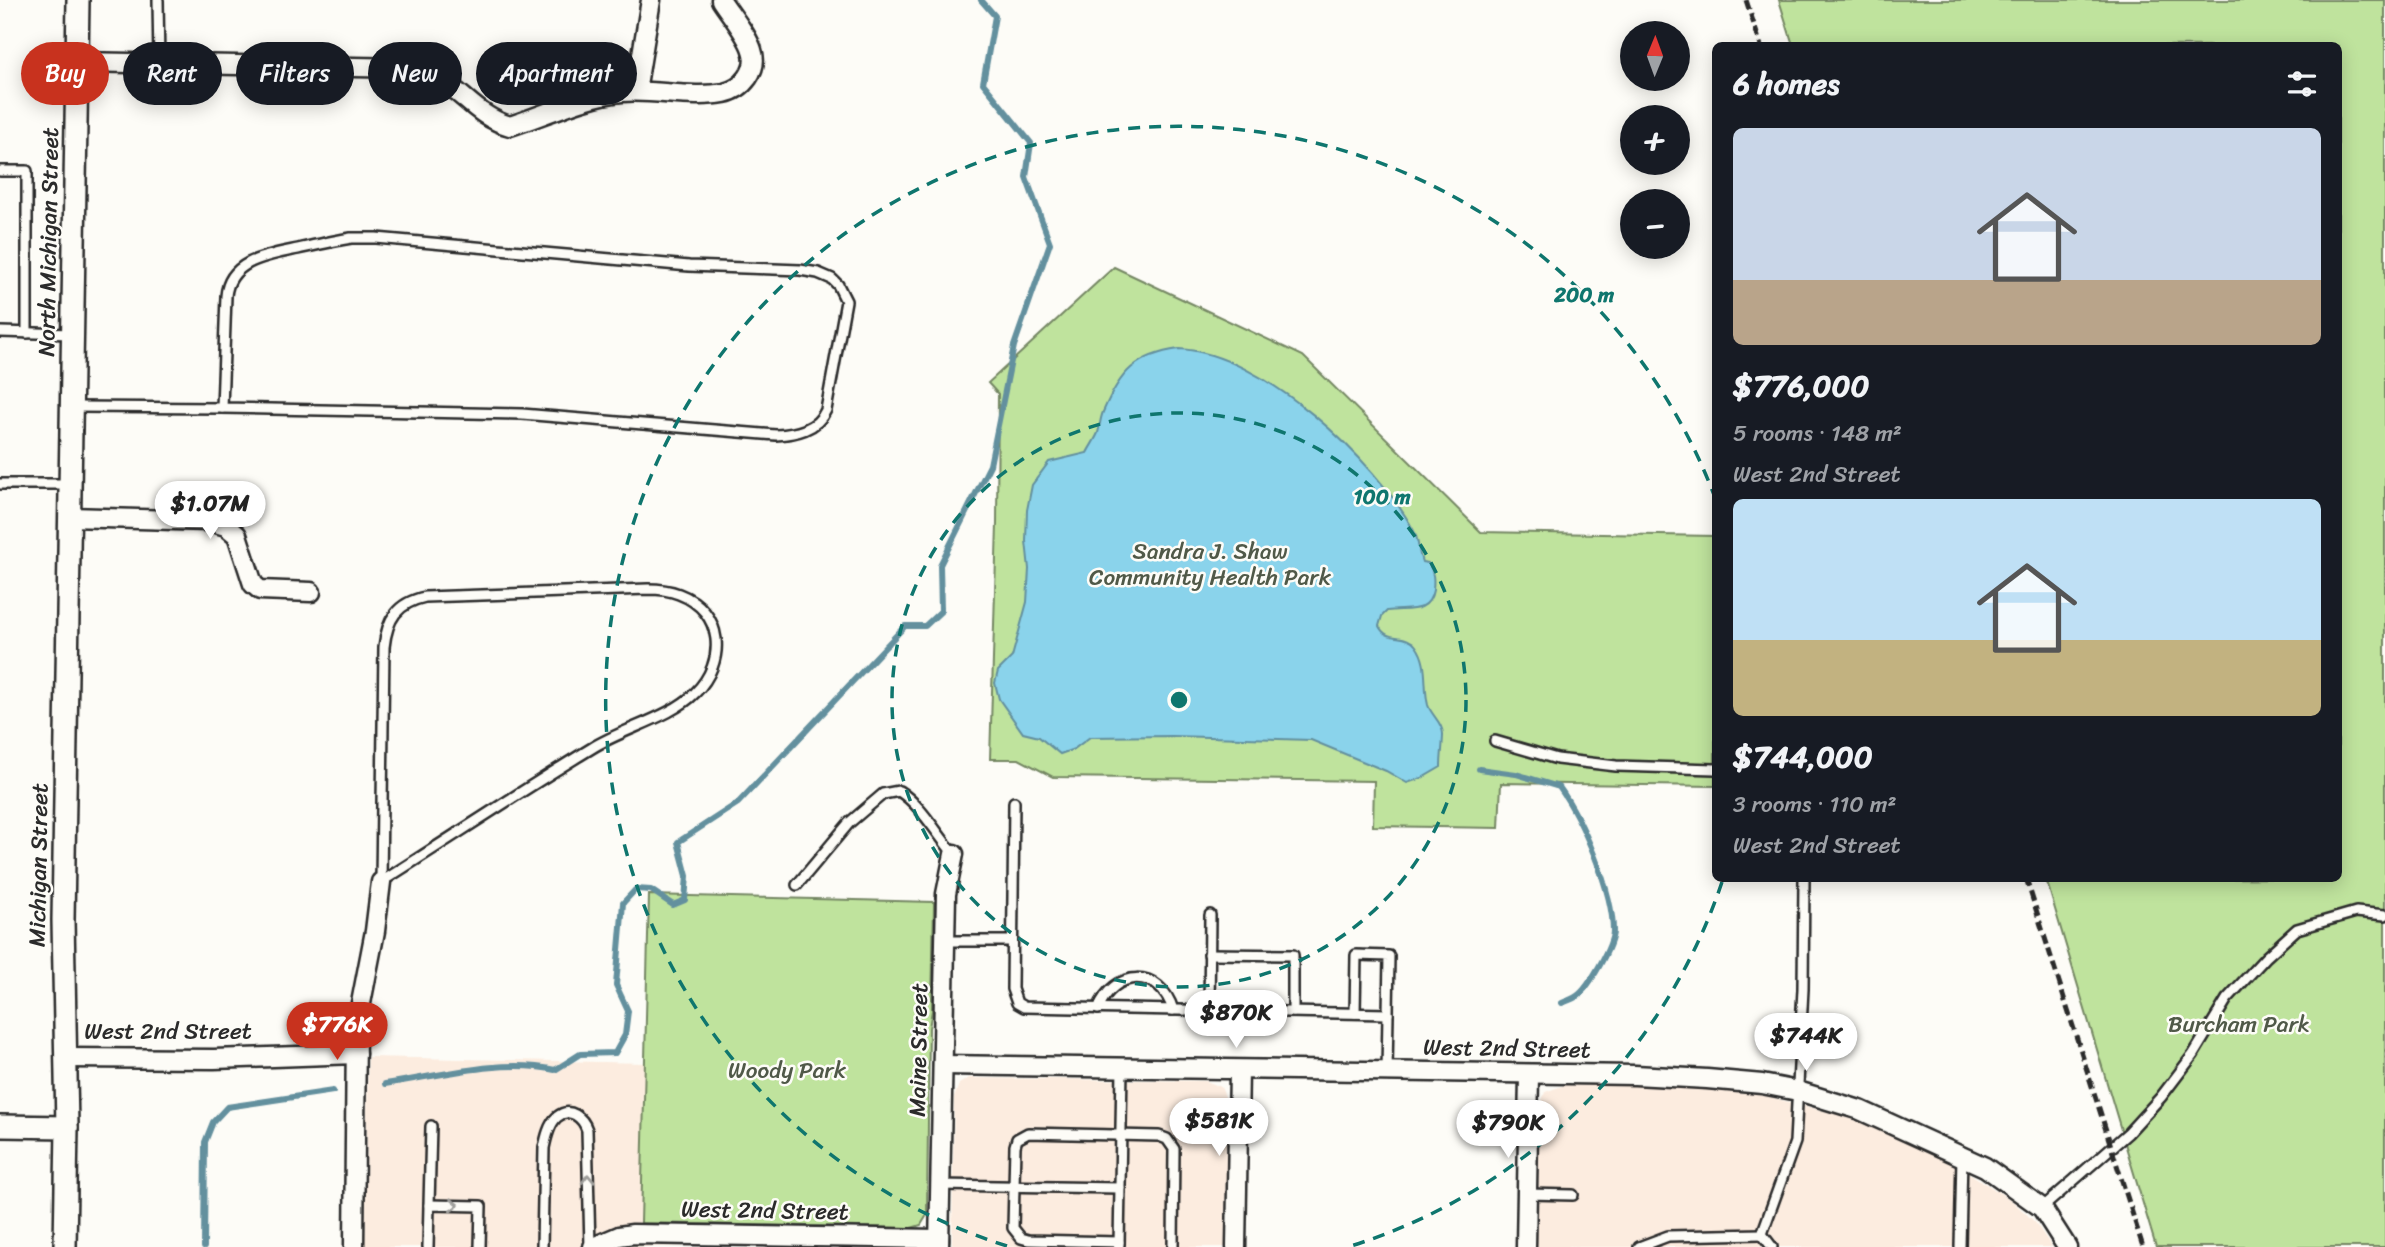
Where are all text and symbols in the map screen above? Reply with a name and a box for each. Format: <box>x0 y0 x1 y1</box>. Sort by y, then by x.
north arrow <box>1620 21 1690 91</box>
map controls <box>1620 21 1690 259</box>
chip: Buy <box>21 42 109 105</box>
chip: Rent <box>123 42 222 105</box>
chip: Filters <box>236 42 354 105</box>
chip: New <box>368 42 462 105</box>
chip: Apartment <box>476 42 637 105</box>
text: 6 homes <box>1733 57 1840 111</box>
icon: filters <box>2283 65 2321 103</box>
button: + <box>1620 105 1690 175</box>
street label: North Michigan Street <box>26 127 71 357</box>
icon: home <box>1964 174 2090 300</box>
button: − <box>1620 189 1690 259</box>
text: 200 m <box>1553 276 1615 314</box>
text: $776,000 <box>1733 359 1869 413</box>
text: 5 rooms · 148 m² <box>1733 413 1902 454</box>
text: West 2nd Street <box>1733 454 1901 495</box>
text: 100 m <box>1353 478 1411 516</box>
pin: $1.07M <box>153 482 267 541</box>
text: $1.07M <box>171 483 249 524</box>
park label: Sandra J. Shaw Community Health Park <box>1089 531 1332 598</box>
icon: home <box>1964 545 2090 671</box>
centre of rings <box>1167 688 1191 712</box>
text: $744,000 <box>1733 730 1873 784</box>
street label: Michigan Street <box>17 783 60 947</box>
text: 3 rooms · 110 m² <box>1733 784 1897 825</box>
text: West 2nd Street <box>1733 825 1901 866</box>
street label: Maine Street <box>897 983 940 1117</box>
pin: $870K <box>1187 990 1285 1050</box>
text: $870K <box>1200 992 1272 1033</box>
pin: $776K <box>288 1002 386 1062</box>
text: $776K <box>303 1004 371 1045</box>
park label: Burcham Park <box>2168 1004 2310 1045</box>
street label: West 2nd Street <box>84 1011 252 1052</box>
pin: $744K <box>1757 1014 1855 1073</box>
text: $744K <box>1770 1015 1842 1056</box>
street label: West 2nd Street <box>1423 1027 1591 1070</box>
park label: Woody Park <box>728 1050 847 1091</box>
pin: $581K <box>1170 1098 1268 1158</box>
text: $581K <box>1185 1100 1253 1141</box>
pin: $790K <box>1459 1100 1557 1160</box>
text: $790K <box>1472 1102 1544 1143</box>
one-way arrow <box>581 1173 596 1184</box>
street label: West 2nd Street <box>681 1189 849 1232</box>
one-way arrow <box>449 1198 460 1213</box>

